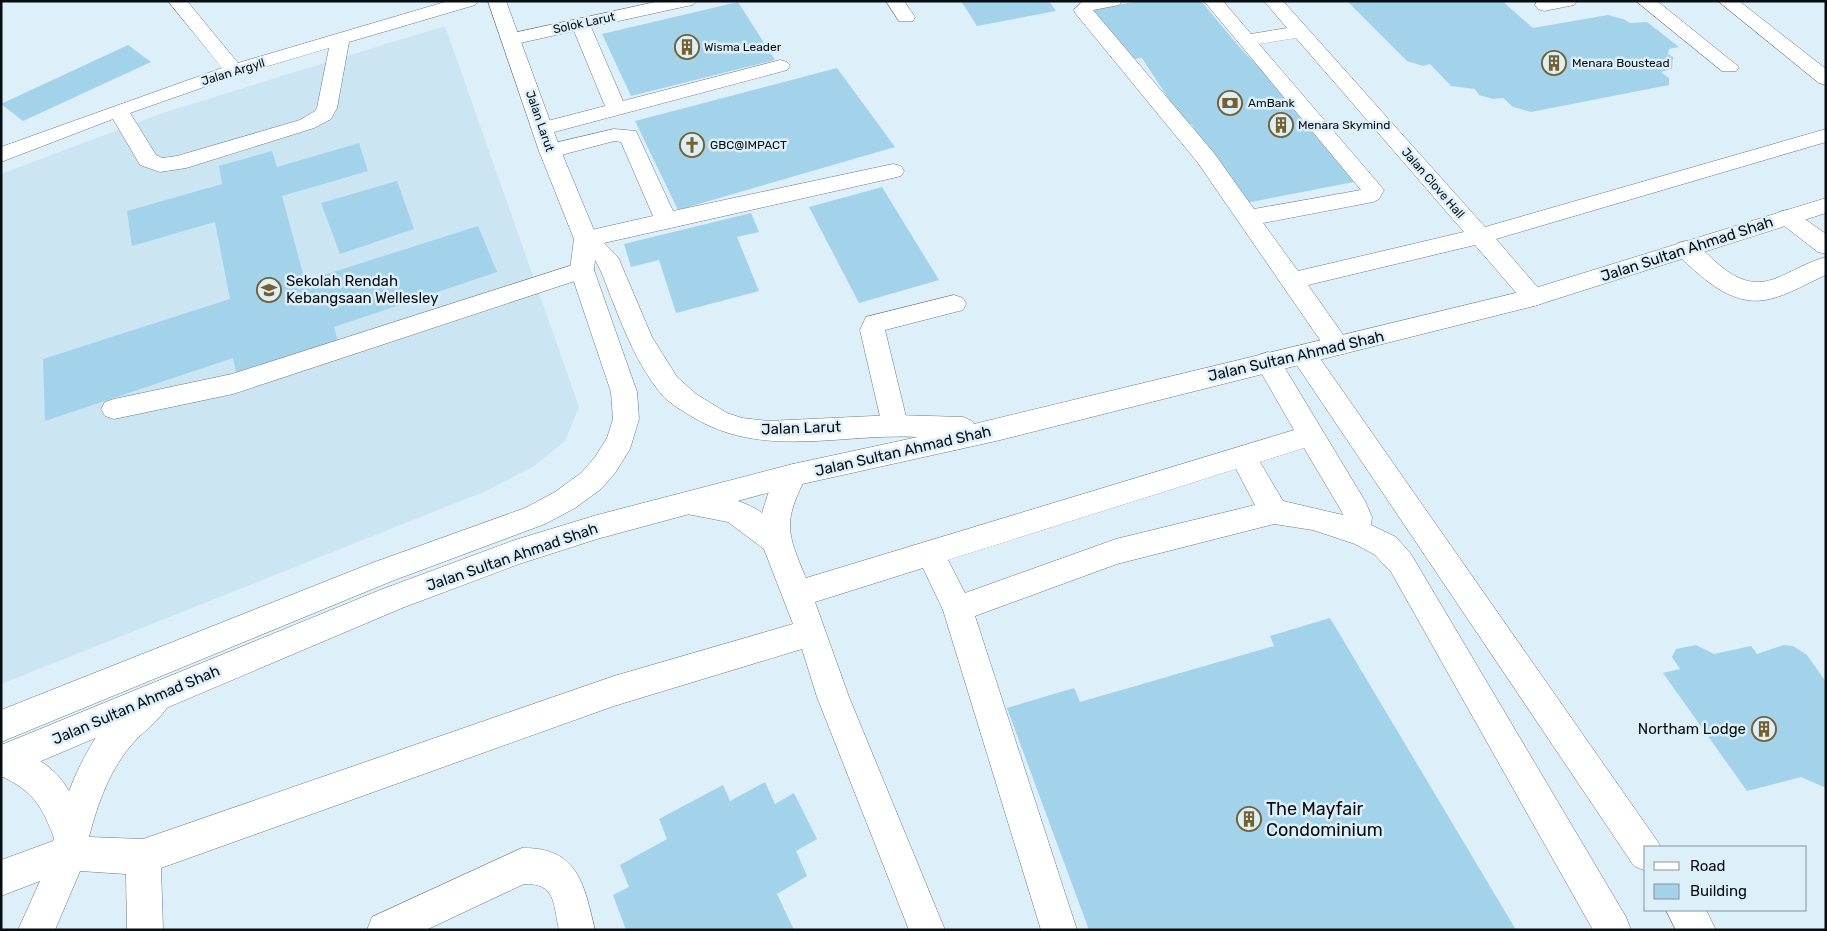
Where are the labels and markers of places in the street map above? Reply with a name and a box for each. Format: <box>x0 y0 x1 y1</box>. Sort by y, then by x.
building icon: Wisma Leader <box>674 34 700 60</box>
place label: Wisma Leader <box>704 40 782 54</box>
building icon: Menara Boustead <box>1541 50 1567 76</box>
place label: Menara Boustead <box>1572 56 1670 70</box>
bank icon: AmBank <box>1217 90 1243 116</box>
place label: AmBank <box>1248 96 1296 110</box>
building icon: Menara Skymind <box>1268 112 1294 138</box>
place label: Menara Skymind <box>1298 118 1390 132</box>
church icon: GBC@IMPACT <box>679 132 705 158</box>
place label: GBC@IMPACT <box>710 138 787 152</box>
place label: Sekolah Rendah Kebangsaan Wellesley <box>286 272 438 307</box>
school or university icon: Sekolah Rendah Kebangsaan Wellesley <box>256 277 282 303</box>
building icon: Northam Lodge <box>1751 716 1777 742</box>
place label: Northam Lodge <box>1638 720 1746 738</box>
place label: The Mayfair Condominium <box>1266 798 1383 841</box>
building icon: The Mayfair Condominium <box>1236 806 1262 832</box>

